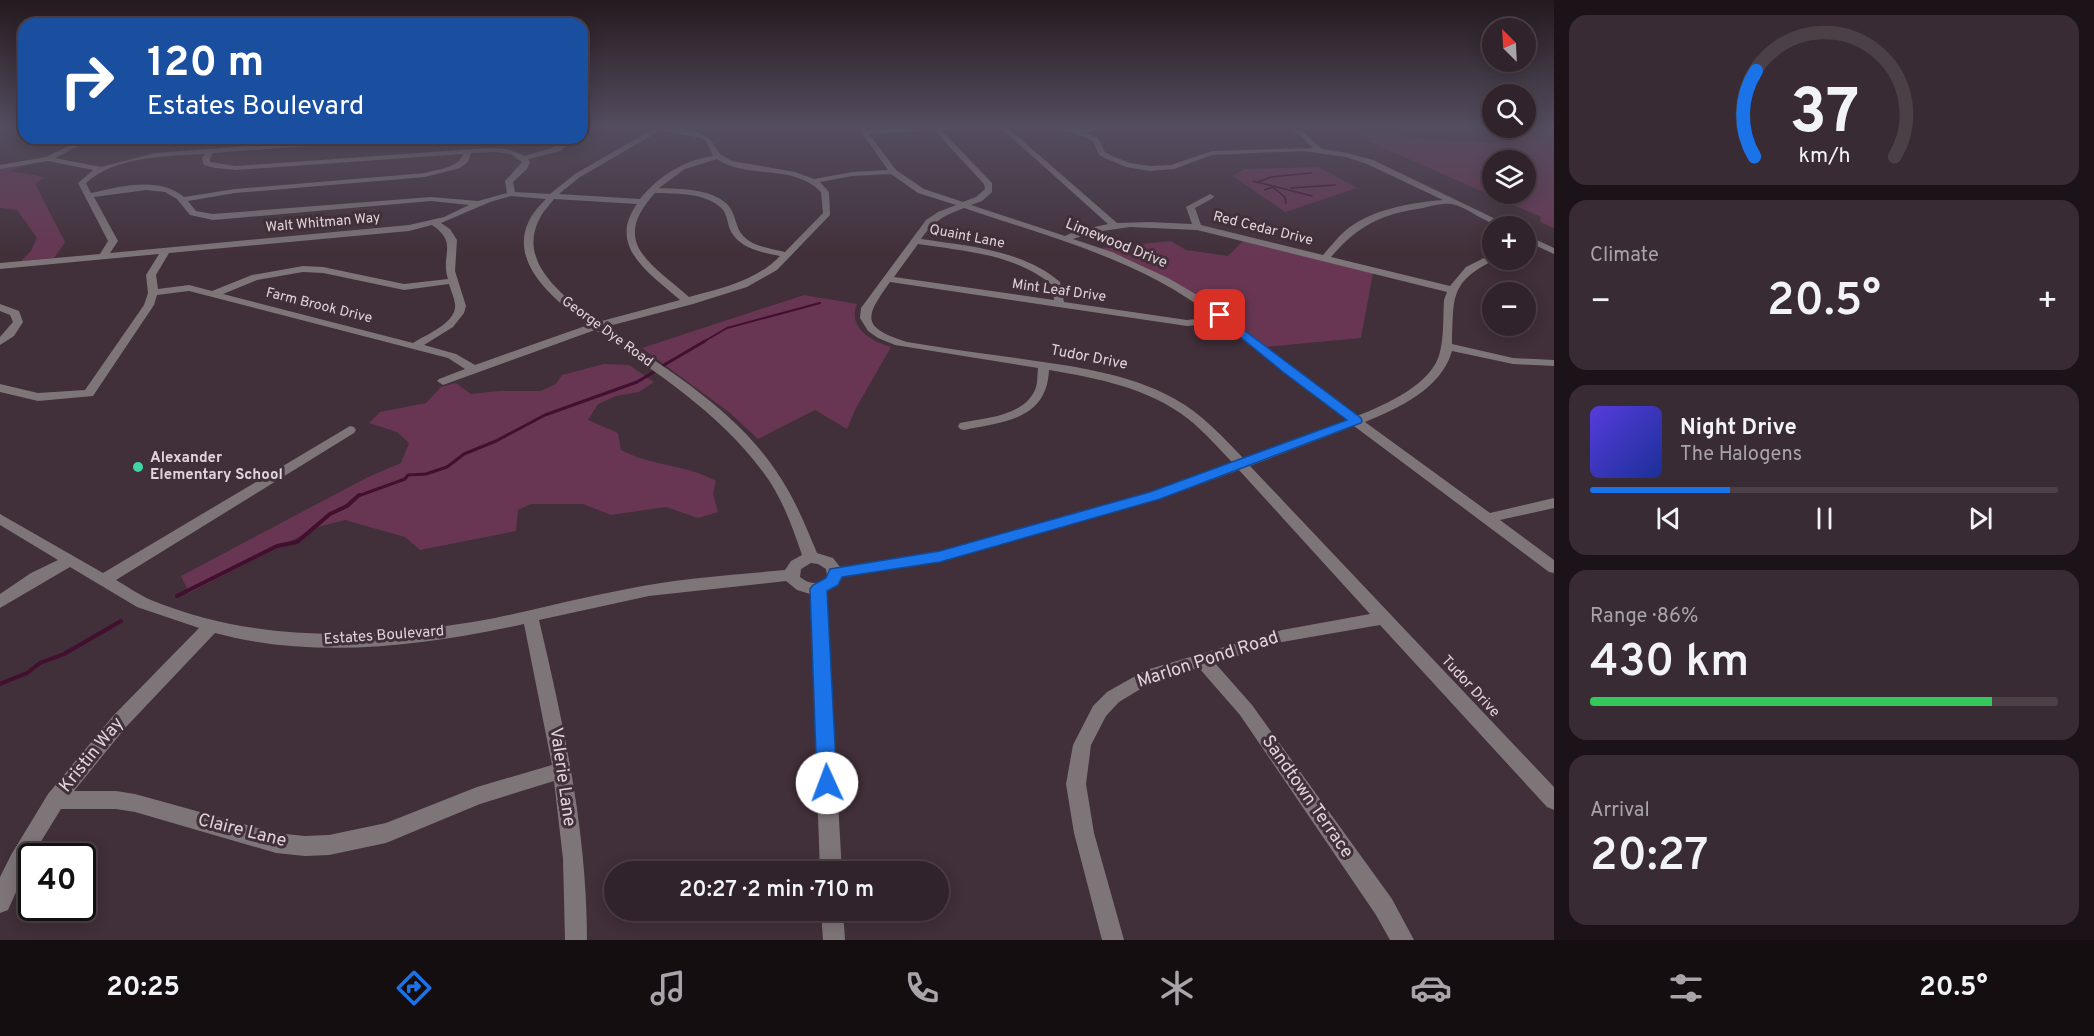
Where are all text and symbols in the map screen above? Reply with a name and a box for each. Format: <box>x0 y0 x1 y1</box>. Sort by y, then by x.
north arrow <box>1482 18 1536 72</box>
map controls <box>1482 18 1536 336</box>
text: 120 m <box>147 38 264 91</box>
icon: right <box>48 42 126 120</box>
text: 37 <box>1789 76 1859 155</box>
button: search <box>1482 84 1536 138</box>
text: Estates Boulevard <box>147 90 364 124</box>
text: km/h <box>1798 143 1850 170</box>
button: layers <box>1482 150 1536 204</box>
street label: Red Cedar Drive <box>1211 208 1315 250</box>
street label: Walt Whitman Way <box>265 210 381 236</box>
street label: Limewood Drive <box>1062 215 1170 273</box>
button: + <box>1482 216 1536 270</box>
street label: Quaint Lane <box>928 221 1006 253</box>
text: Climate <box>1590 243 1659 269</box>
text: 20.5° <box>1767 274 1881 331</box>
street label: Mint Leaf Drive <box>1011 276 1107 306</box>
button: − <box>1482 282 1536 336</box>
text: − <box>1590 282 1611 324</box>
text: + <box>2037 282 2058 324</box>
street label: Farm Brook Drive <box>264 285 374 327</box>
pin <box>1194 289 1245 340</box>
street label: George Dye Road <box>558 293 656 371</box>
icon: arrive <box>1203 298 1236 331</box>
street label: Tudor Drive <box>1049 341 1129 375</box>
text: Night Drive <box>1680 415 1797 442</box>
text: The Halogens <box>1680 442 1802 468</box>
place label: Alexander Elementary School <box>150 449 283 485</box>
marker: Alexander Elementary School <box>131 460 145 474</box>
icon: previous <box>1652 502 1685 535</box>
icon: pause <box>1808 502 1841 535</box>
icon: next <box>1964 502 1997 535</box>
text: Range · 86% <box>1590 604 1698 630</box>
street label: Estates Boulevard <box>323 622 445 650</box>
street label: Marlon Pond Road <box>1134 626 1282 694</box>
text: 430 km <box>1590 635 1749 692</box>
street label: Tudor Drive <box>1436 652 1504 722</box>
street label: Kristin Way <box>55 713 129 797</box>
street label: Valerie Lane <box>544 726 580 828</box>
street label: Sandtown Terrace <box>1256 731 1358 863</box>
position arrow <box>795 751 859 815</box>
text: Arrival <box>1590 798 1650 824</box>
street label: Claire Lane <box>195 809 289 853</box>
text: 20:27 <box>1590 829 1709 886</box>
speed limit sign: 40 <box>18 843 96 921</box>
text: 20:27 · 2 min · 710 m <box>679 877 874 904</box>
icon: directions <box>393 967 435 1009</box>
icon: music <box>647 967 689 1009</box>
icon: phone <box>901 967 943 1009</box>
icon: climate <box>1156 967 1198 1009</box>
icon: car <box>1410 967 1452 1009</box>
icon: filters <box>1665 967 1707 1009</box>
text: 20:25 <box>106 971 180 1005</box>
text: 20.5° <box>1919 971 1988 1005</box>

